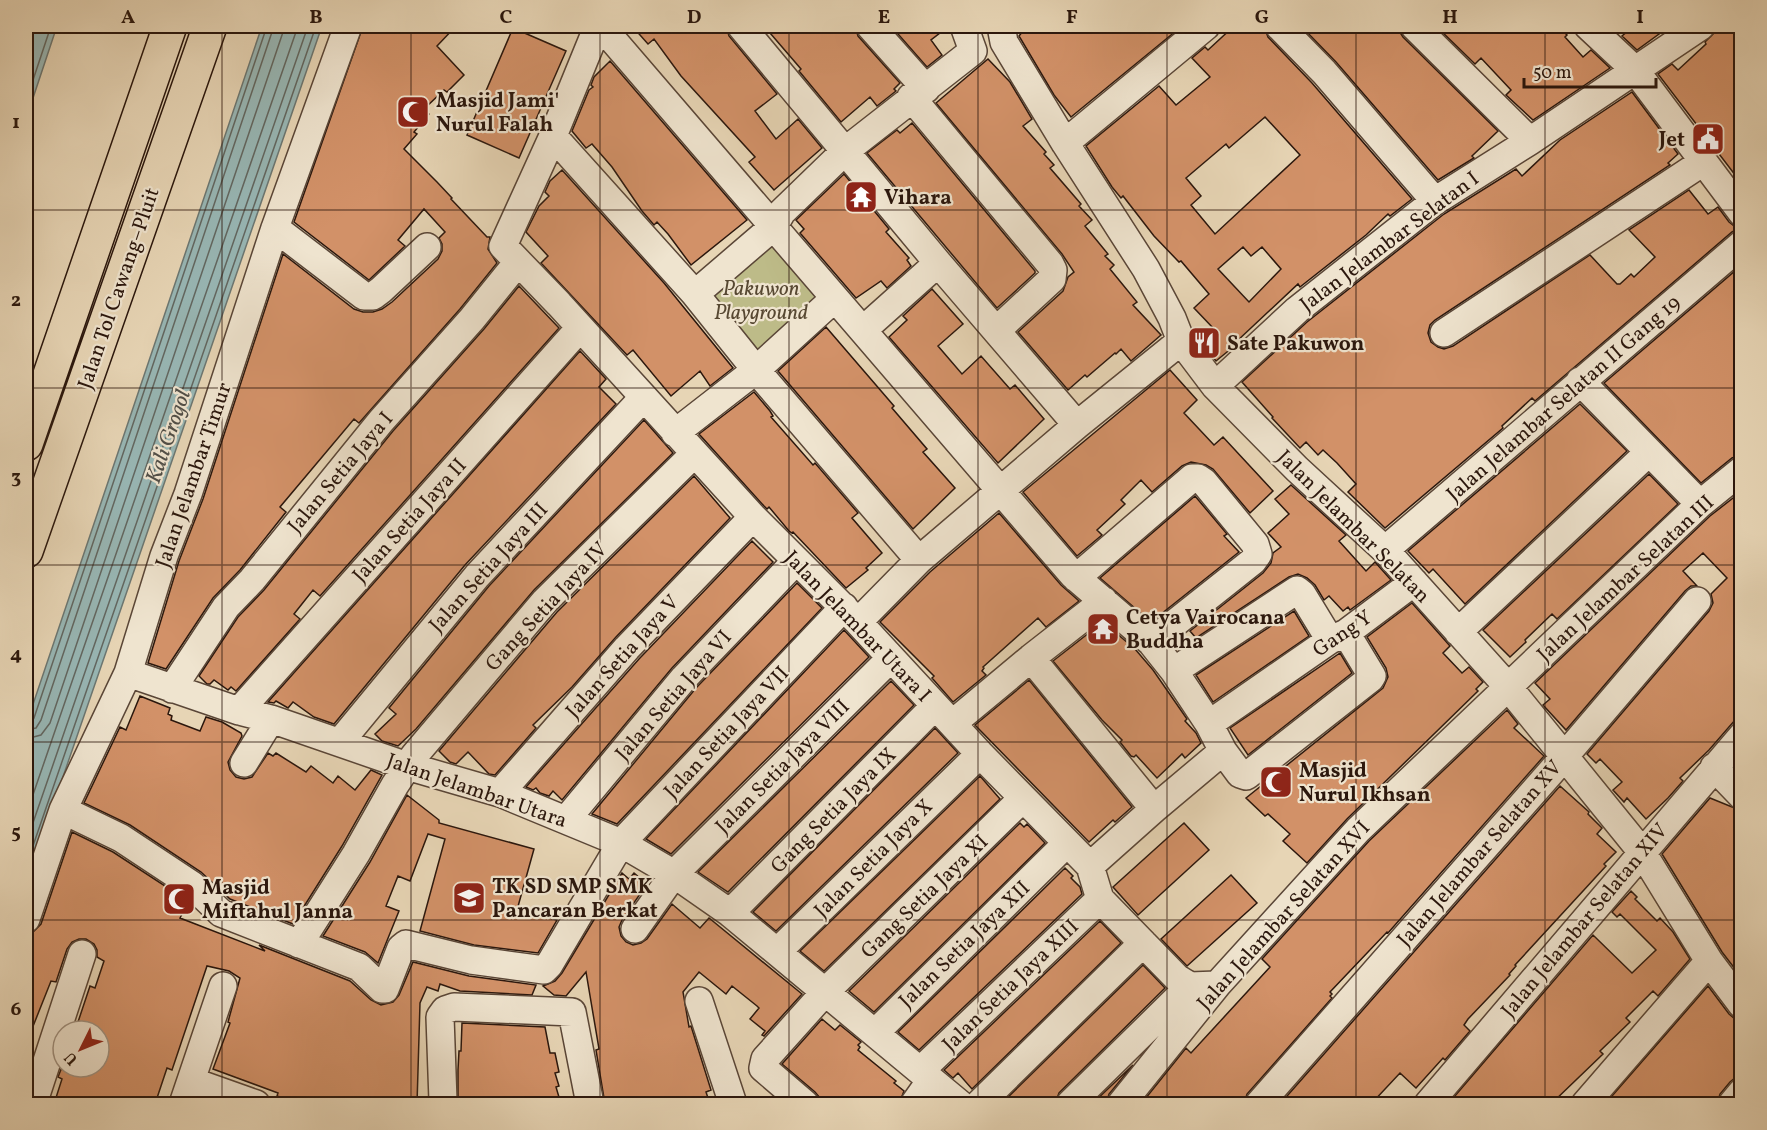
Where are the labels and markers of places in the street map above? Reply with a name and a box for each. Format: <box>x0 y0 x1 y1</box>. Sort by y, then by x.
place label: Masjid Jami' Nurul Falah <box>436 87 559 140</box>
mosque icon: Masjid Jami' Nurul Falah <box>395 94 431 130</box>
public building icon: Jet <box>1690 121 1726 157</box>
place label: Jet <box>1658 126 1685 155</box>
temple icon: Vihara <box>843 179 879 215</box>
place label: Vihara <box>884 184 952 213</box>
restaurant icon: Sate Pakuwon <box>1186 325 1222 361</box>
place label: Sate Pakuwon <box>1227 330 1365 359</box>
place label: Cetya Vairocana Buddha <box>1126 604 1285 657</box>
temple icon: Cetya Vairocana Buddha <box>1085 611 1121 647</box>
place label: Masjid Nurul Ikhsan <box>1299 757 1431 810</box>
mosque icon: Masjid Nurul Ikhsan <box>1258 764 1294 800</box>
place label: TK SD SMP SMK Pancaran Berkat <box>492 873 658 926</box>
place label: Masjid Miftahul Janna <box>202 874 353 927</box>
school or university icon: TK SD SMP SMK Pancaran Berkat <box>451 880 487 916</box>
mosque icon: Masjid Miftahul Janna <box>161 881 197 917</box>

